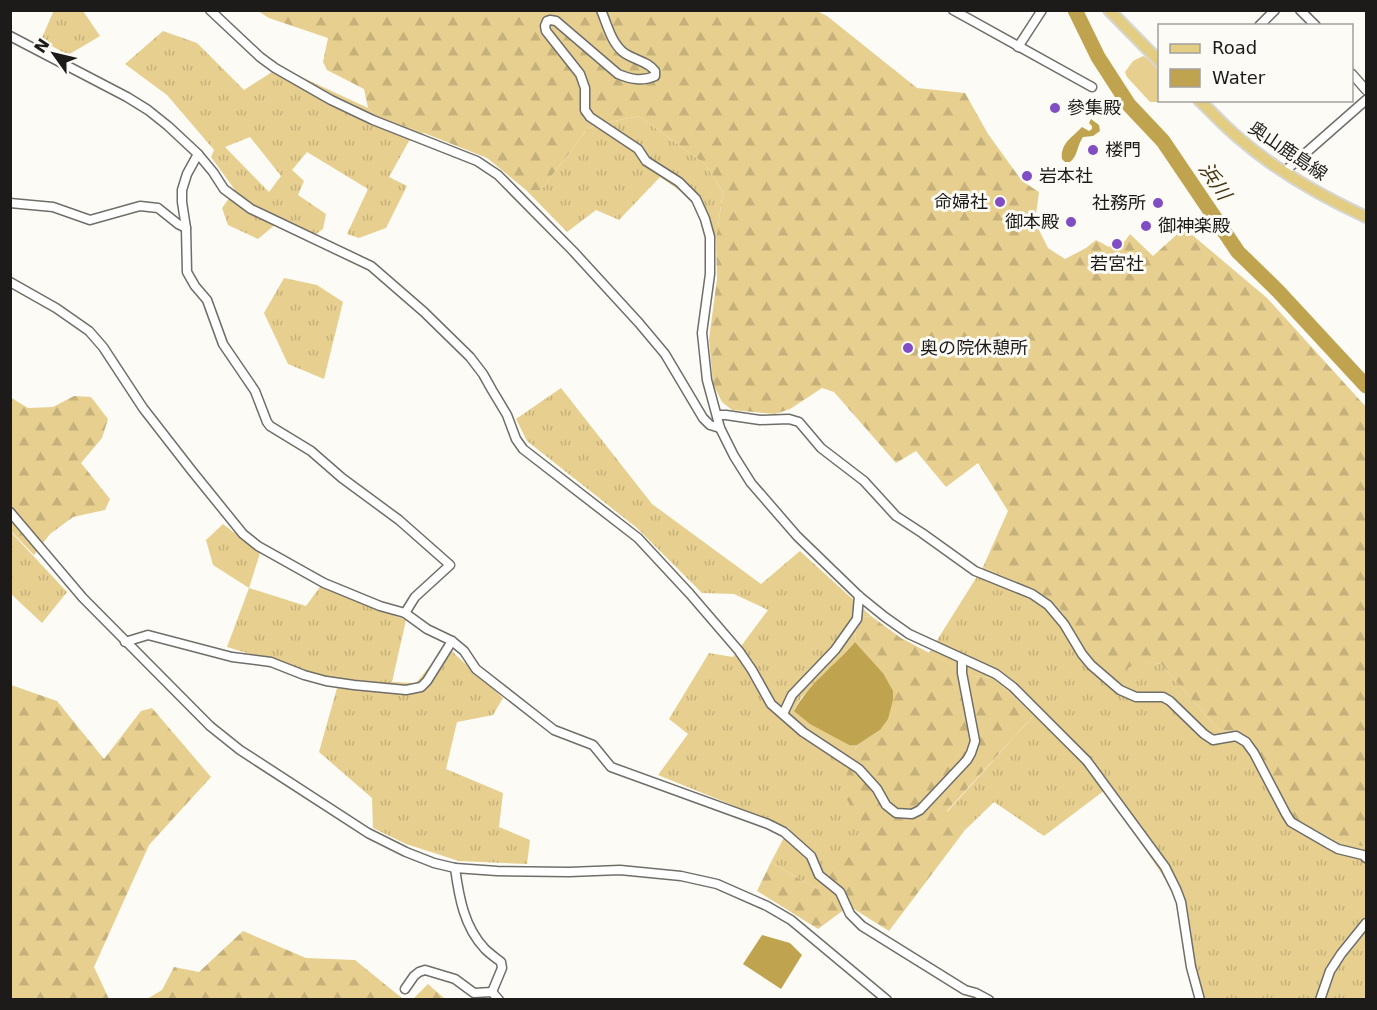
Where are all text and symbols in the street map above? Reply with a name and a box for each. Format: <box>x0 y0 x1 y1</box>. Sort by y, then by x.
north arrow <box>24 24 84 84</box>
legend <box>1158 24 1353 102</box>
text: N <box>30 35 54 57</box>
text: Road <box>1212 37 1257 58</box>
text: Water <box>1212 67 1266 88</box>
place label: 參集殿 <box>1067 97 1121 118</box>
marker: 參集殿 <box>1048 101 1062 115</box>
street label: 奥山鹿島線 <box>1245 117 1331 184</box>
place label: 楼門 <box>1105 139 1141 160</box>
marker: 楼門 <box>1086 143 1100 157</box>
water label: 浜川 <box>1194 158 1237 206</box>
place label: 岩本社 <box>1039 165 1093 186</box>
marker: 岩本社 <box>1020 169 1034 183</box>
place label: 命婦社 <box>934 191 988 212</box>
place label: 社務所 <box>1092 192 1146 213</box>
marker: 命婦社 <box>993 195 1007 209</box>
marker: 社務所 <box>1151 196 1165 210</box>
place label: 御本殿 <box>1005 211 1059 232</box>
marker: 御本殿 <box>1064 215 1078 229</box>
place label: 御神楽殿 <box>1158 215 1230 236</box>
marker: 御神楽殿 <box>1139 219 1153 233</box>
marker: 若宮社 <box>1110 237 1124 251</box>
place label: 若宮社 <box>1090 253 1144 274</box>
place label: 奥の院休憩所 <box>920 337 1028 358</box>
marker: 奥の院休憩所 <box>901 341 915 355</box>

